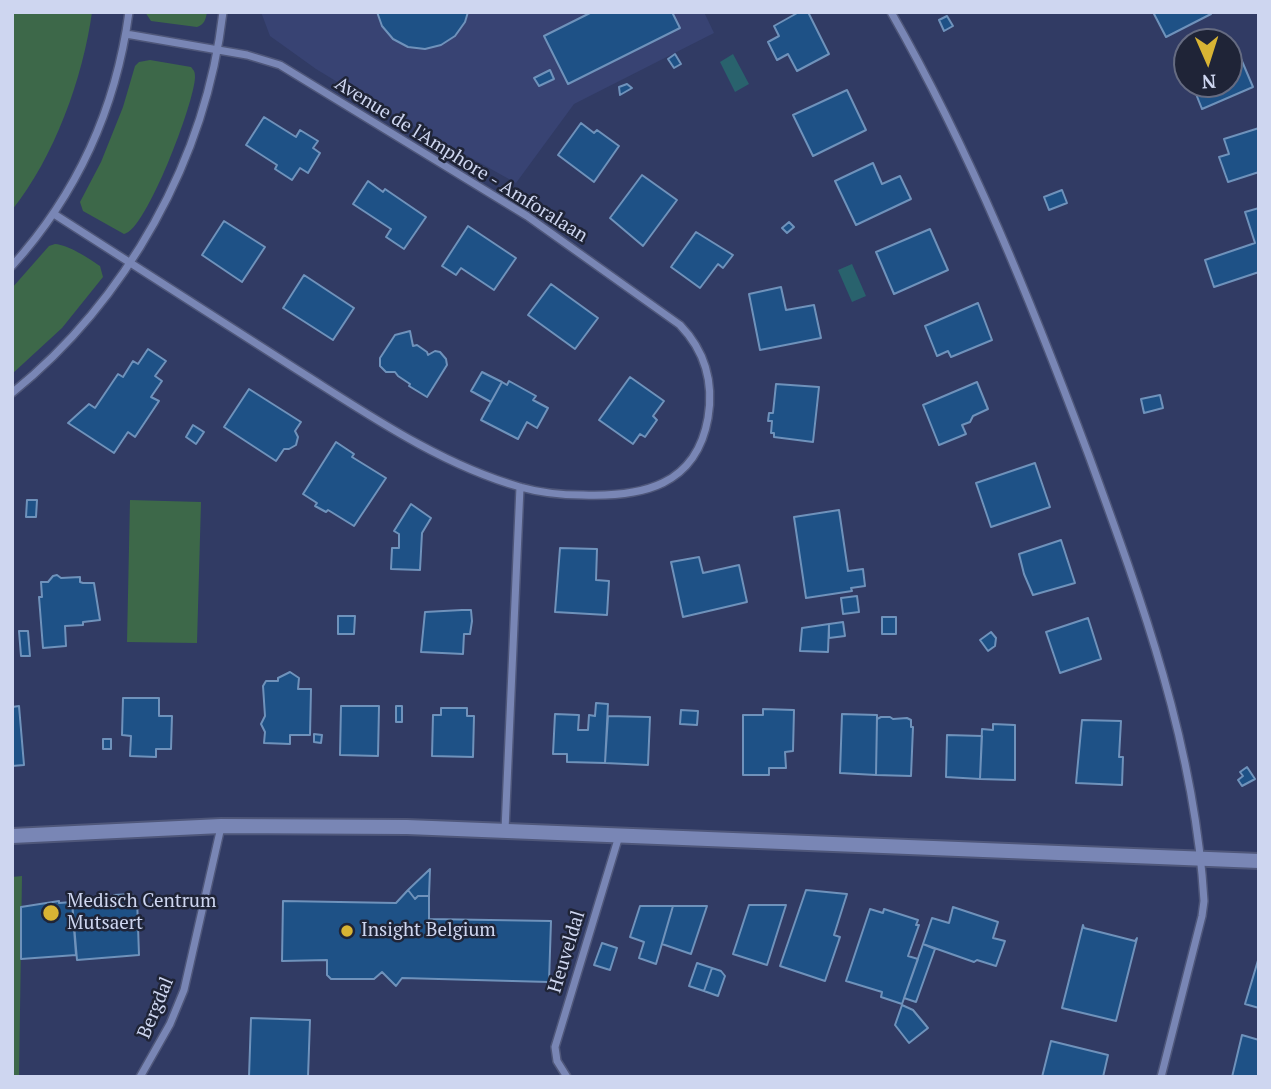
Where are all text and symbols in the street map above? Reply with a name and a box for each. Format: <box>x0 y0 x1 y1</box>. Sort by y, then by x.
north arrow <box>1173 28 1243 98</box>
text: N <box>1201 70 1217 95</box>
street label: Avenue de l'Amphore - Amforalaan <box>330 72 592 248</box>
place label: Medisch Centrum Mutsaert <box>67 891 216 935</box>
marker: Medisch Centrum Mutsaert <box>41 903 61 923</box>
street label: Heuveldal <box>544 908 590 996</box>
place label: Insight Belgium <box>361 920 496 942</box>
marker: Insight Belgium <box>339 923 355 939</box>
street label: Bergdal <box>133 974 179 1042</box>

